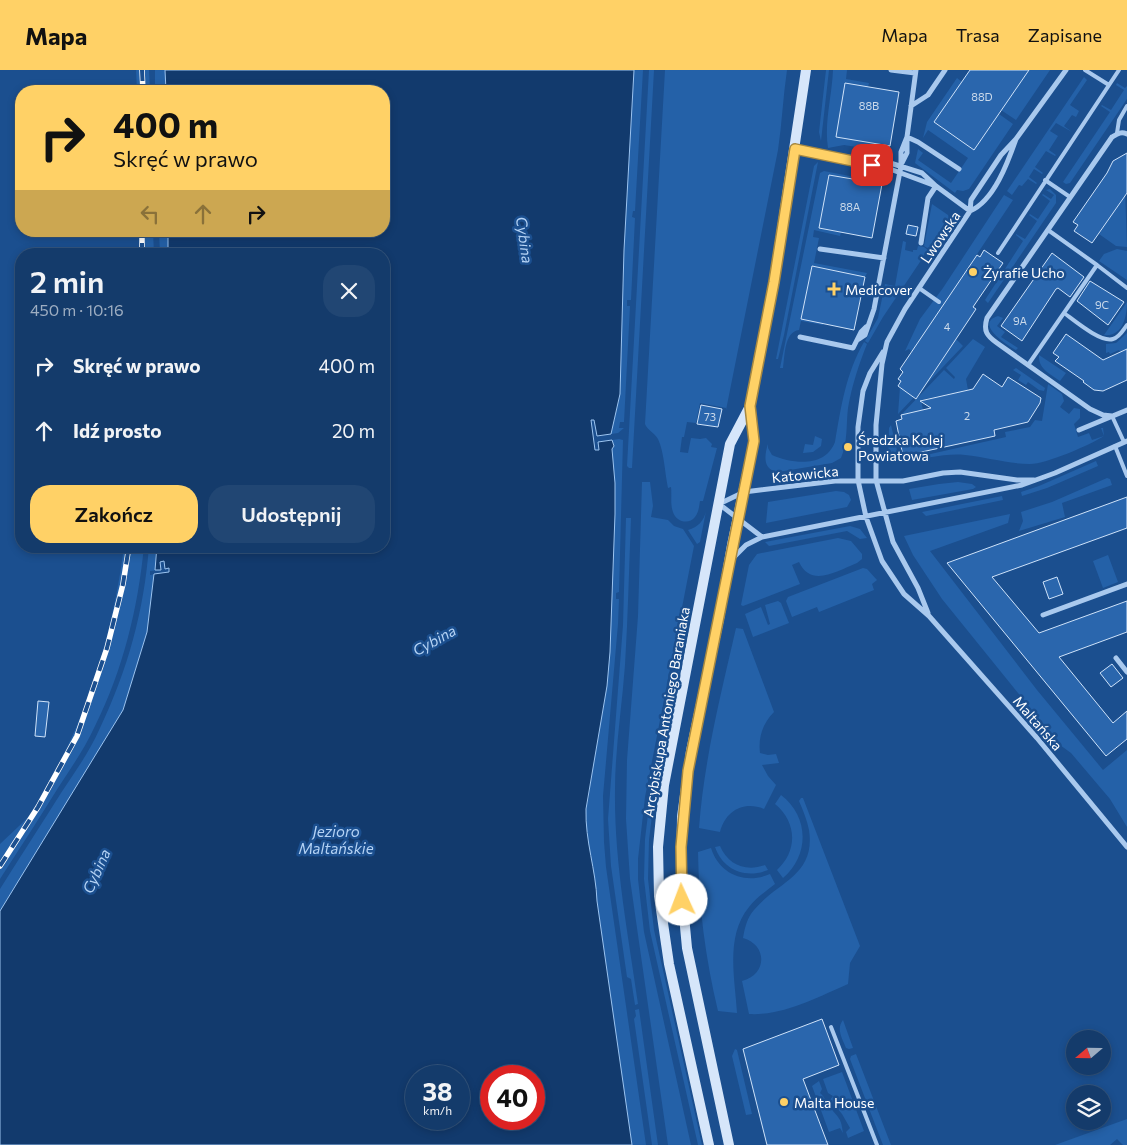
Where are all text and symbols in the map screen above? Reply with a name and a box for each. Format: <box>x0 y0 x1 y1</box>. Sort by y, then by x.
text: Mapa <box>25 21 87 50</box>
text: Mapa <box>881 24 928 46</box>
text: Trasa <box>956 24 1000 46</box>
text: Zapisane <box>1028 24 1102 46</box>
house number: 88D <box>971 90 993 103</box>
house number: 88B <box>859 99 879 112</box>
text: 400 m <box>113 102 218 145</box>
icon: right <box>30 105 95 170</box>
pin <box>851 144 893 186</box>
text: Skręć w prawo <box>113 145 258 172</box>
icon: arrive <box>858 151 886 179</box>
icon: left <box>136 200 164 228</box>
icon: ahead <box>189 200 217 228</box>
icon: right <box>242 200 270 228</box>
house number: 88A <box>840 200 861 213</box>
street label: Lwowska <box>916 208 964 266</box>
water label: Cybina <box>513 216 537 265</box>
text: 2 min <box>30 262 104 299</box>
place label: Żyrafie Ucho <box>983 264 1065 281</box>
button: close <box>323 265 375 317</box>
marker: Żyrafie Ucho <box>967 266 979 278</box>
place label: Medicover <box>845 281 913 298</box>
marker: Medicover <box>827 282 841 296</box>
house number: 9C <box>1095 298 1109 311</box>
text: 450 m · 10:16 <box>30 300 124 319</box>
house number: 9A <box>1013 314 1027 327</box>
house number: 4 <box>944 320 951 333</box>
icon: right <box>30 352 58 380</box>
text: Skręć w prawo <box>73 354 201 377</box>
text: 400 m <box>319 354 375 377</box>
house number: 2 <box>964 409 970 422</box>
house number: 73 <box>704 410 716 423</box>
icon: ahead <box>30 417 58 445</box>
text: Idź prosto <box>73 419 162 442</box>
text: 20 m <box>332 419 375 442</box>
place label: Średzka Kolej Powiatowa <box>858 431 943 464</box>
marker: Średzka Kolej Powiatowa <box>842 441 854 453</box>
street label: Katowicka <box>771 462 839 486</box>
button: Zakończ <box>30 485 198 543</box>
button: Udostępnij <box>208 485 375 543</box>
street label: Arcybiskupa Antoniego Baraniaka <box>639 605 693 819</box>
water label: Cybina <box>409 621 459 659</box>
street label: Maltańska <box>1010 692 1066 754</box>
water label: Jezioro Maltańskie <box>298 822 374 857</box>
water label: Cybina <box>78 846 114 896</box>
position arrow <box>655 873 707 925</box>
north arrow <box>1066 1030 1111 1075</box>
map controls <box>1066 1030 1111 1130</box>
speed limit sign: 40 <box>480 1065 545 1130</box>
text: 38 <box>422 1076 453 1106</box>
button: layers <box>1066 1085 1111 1130</box>
place label: Malta House <box>794 1094 874 1111</box>
marker: Malta House <box>778 1096 790 1108</box>
text: km/h <box>423 1103 452 1117</box>

